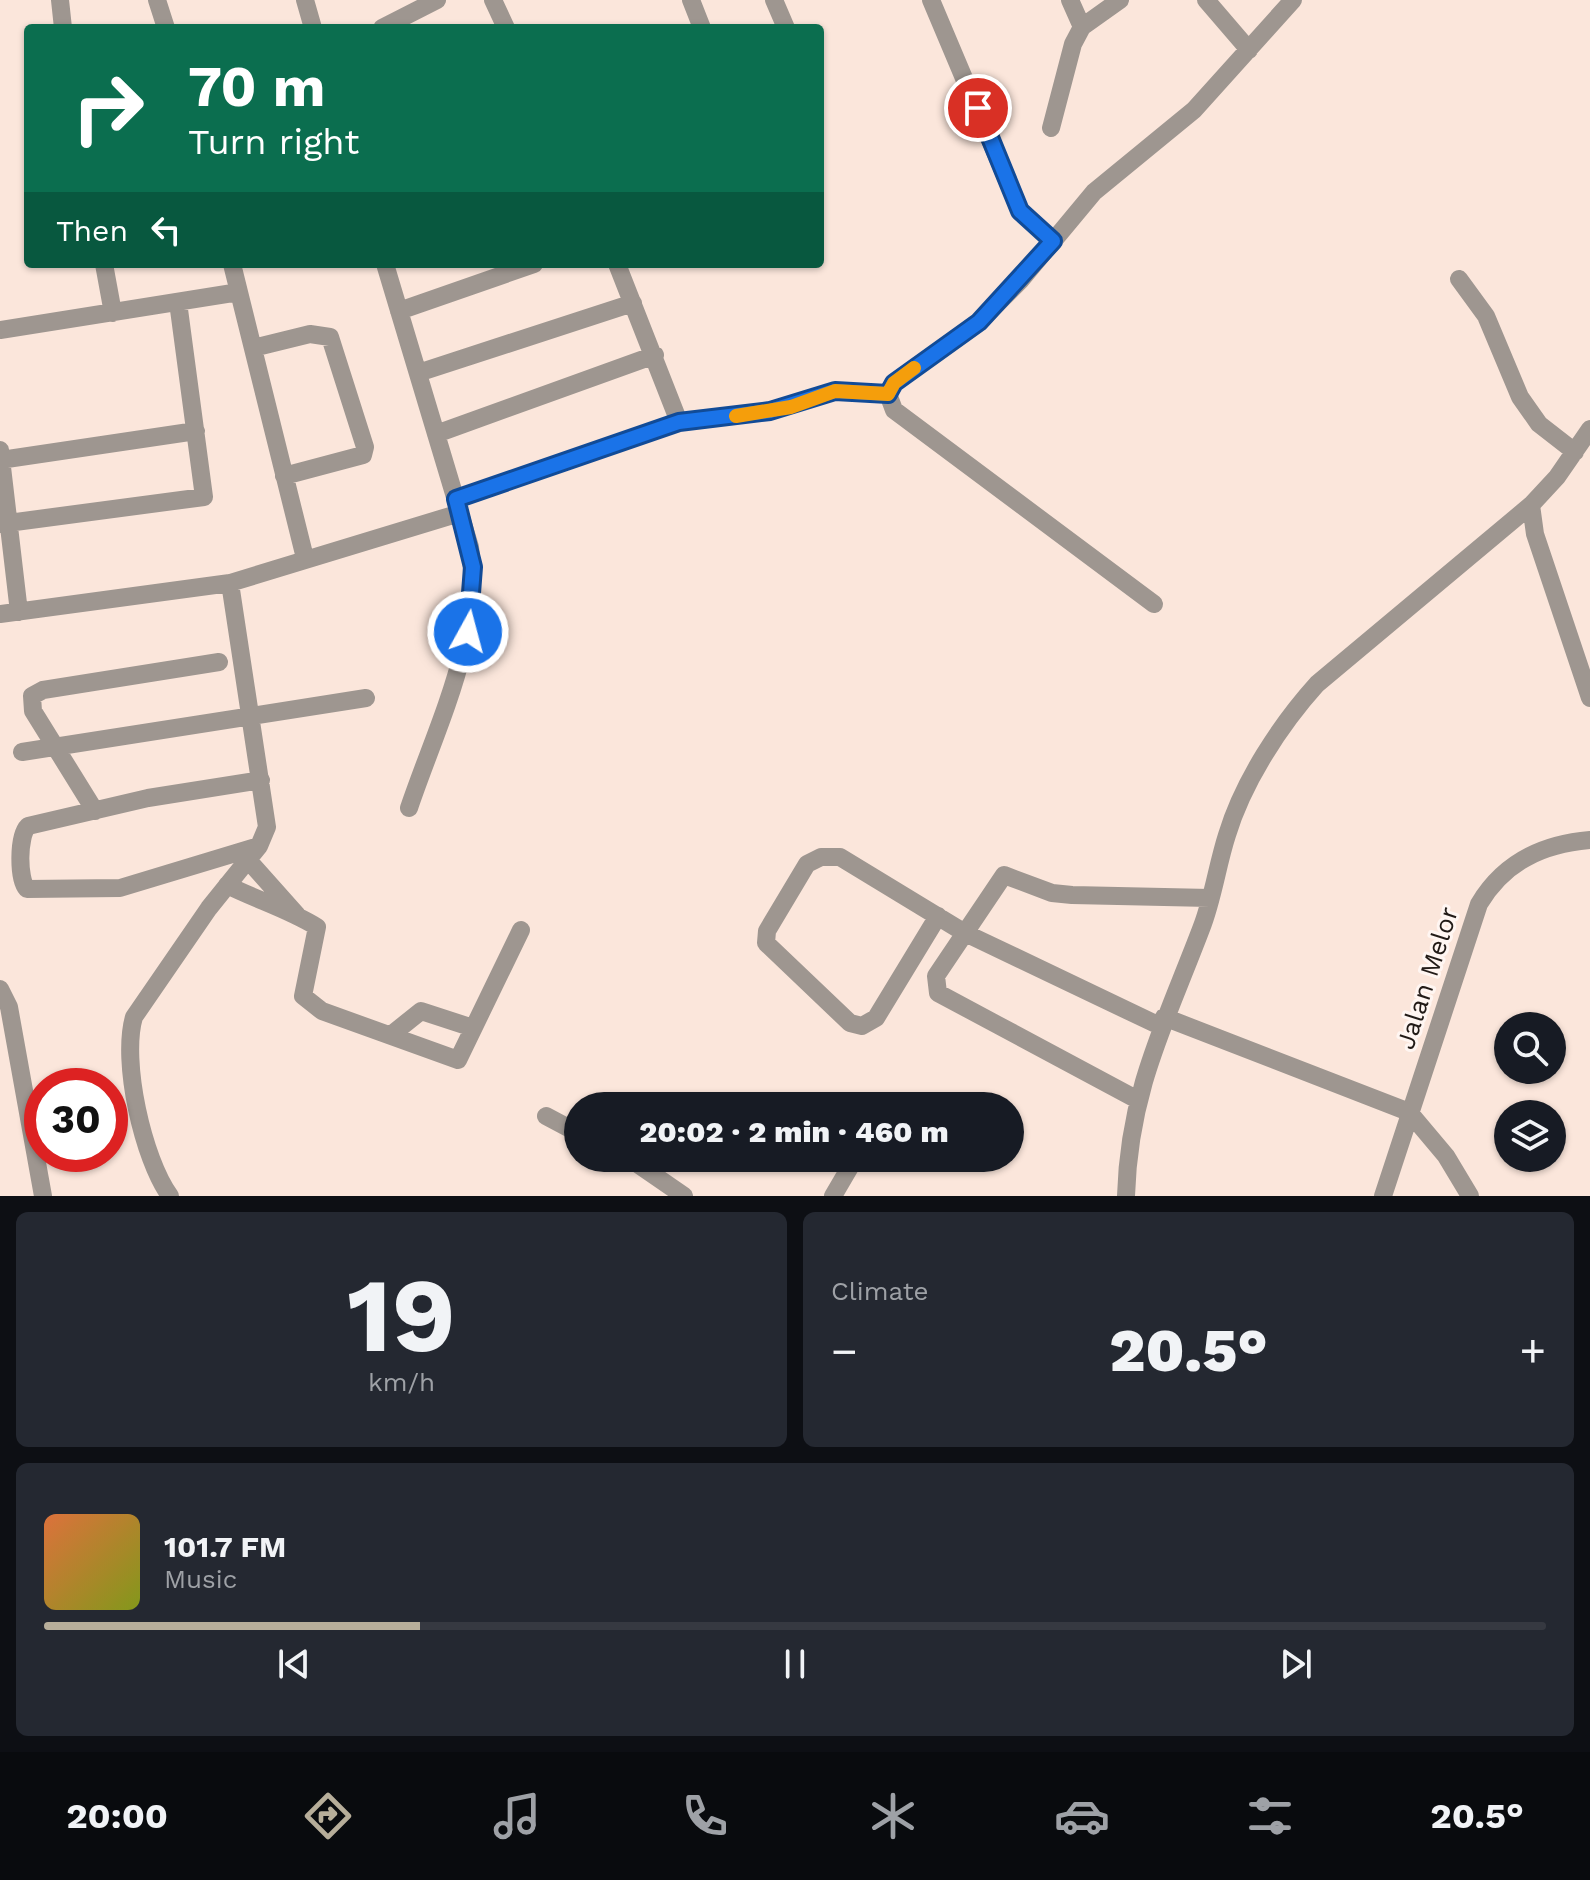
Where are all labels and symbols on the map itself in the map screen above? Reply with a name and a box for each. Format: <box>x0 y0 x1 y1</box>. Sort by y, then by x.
pin <box>944 74 1012 142</box>
position arrow <box>426 590 510 674</box>
street label: Jalan Melor <box>1390 903 1464 1053</box>
speed limit sign: 30 <box>24 1068 128 1172</box>

